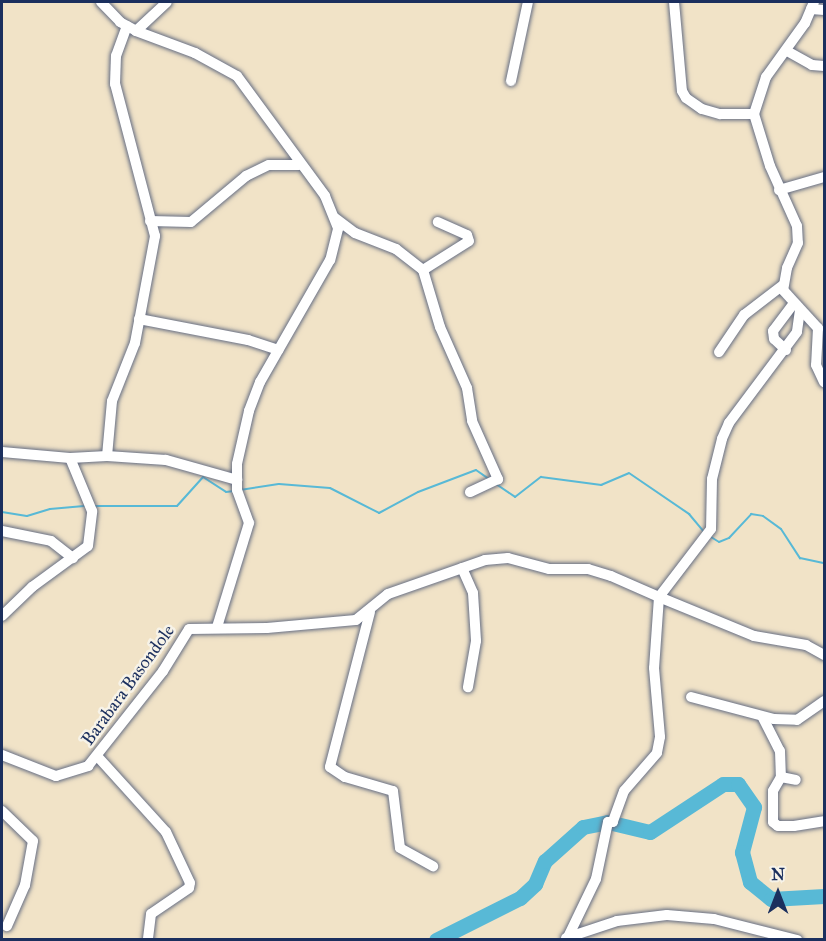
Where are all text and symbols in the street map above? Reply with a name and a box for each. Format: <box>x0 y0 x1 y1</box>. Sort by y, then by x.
street label: Barabara Basondole <box>77 620 179 750</box>
north arrow <box>748 863 808 923</box>
text: N <box>771 865 785 884</box>

